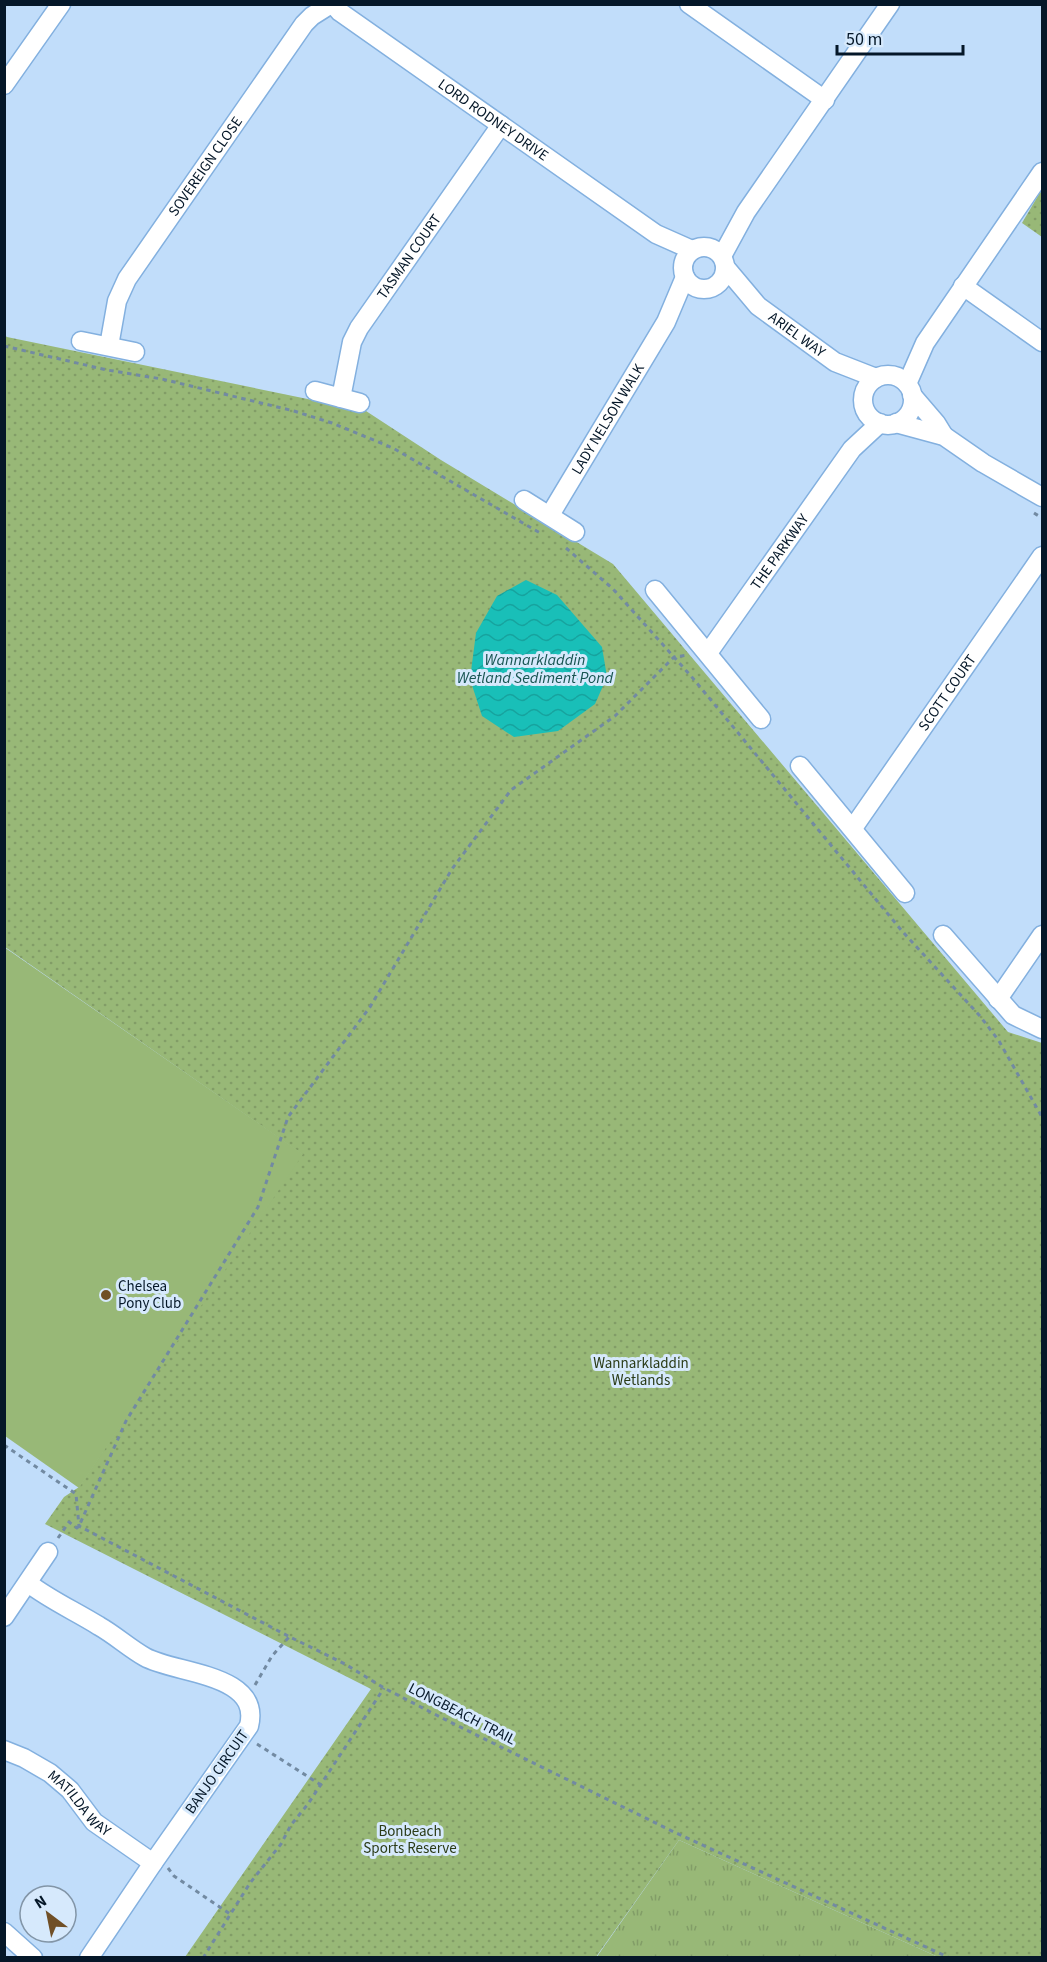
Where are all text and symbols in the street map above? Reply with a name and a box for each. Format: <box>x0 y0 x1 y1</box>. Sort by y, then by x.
scale bar <box>837 18 963 56</box>
text: 50 m <box>846 27 882 52</box>
street label: LORD RODNEY DRIVE <box>434 74 553 166</box>
street label: SOVEREIGN CLOSE <box>163 112 247 220</box>
street label: TASMAN COURT <box>372 210 446 303</box>
street label: ARIEL WAY <box>764 307 831 363</box>
street label: LADY NELSON WALK <box>566 359 649 478</box>
street label: THE PARKWAY <box>745 509 814 594</box>
water label: Wannarkladdin Wetland Sediment Pond <box>457 649 614 689</box>
street label: SCOTT COURT <box>913 650 981 735</box>
place label: Chelsea Pony Club <box>118 1276 181 1314</box>
marker: Chelsea Pony Club <box>99 1288 113 1302</box>
park label: Wannarkladdin Wetlands <box>593 1353 689 1391</box>
street label: LONGBEACH TRAIL <box>405 1678 519 1750</box>
street label: BANJO CIRCUIT <box>180 1726 254 1818</box>
street label: MATILDA WAY <box>43 1765 116 1842</box>
park label: Bonbeach Sports Reserve <box>363 1821 457 1859</box>
north arrow <box>18 1884 78 1944</box>
text: N <box>30 1890 51 1914</box>

